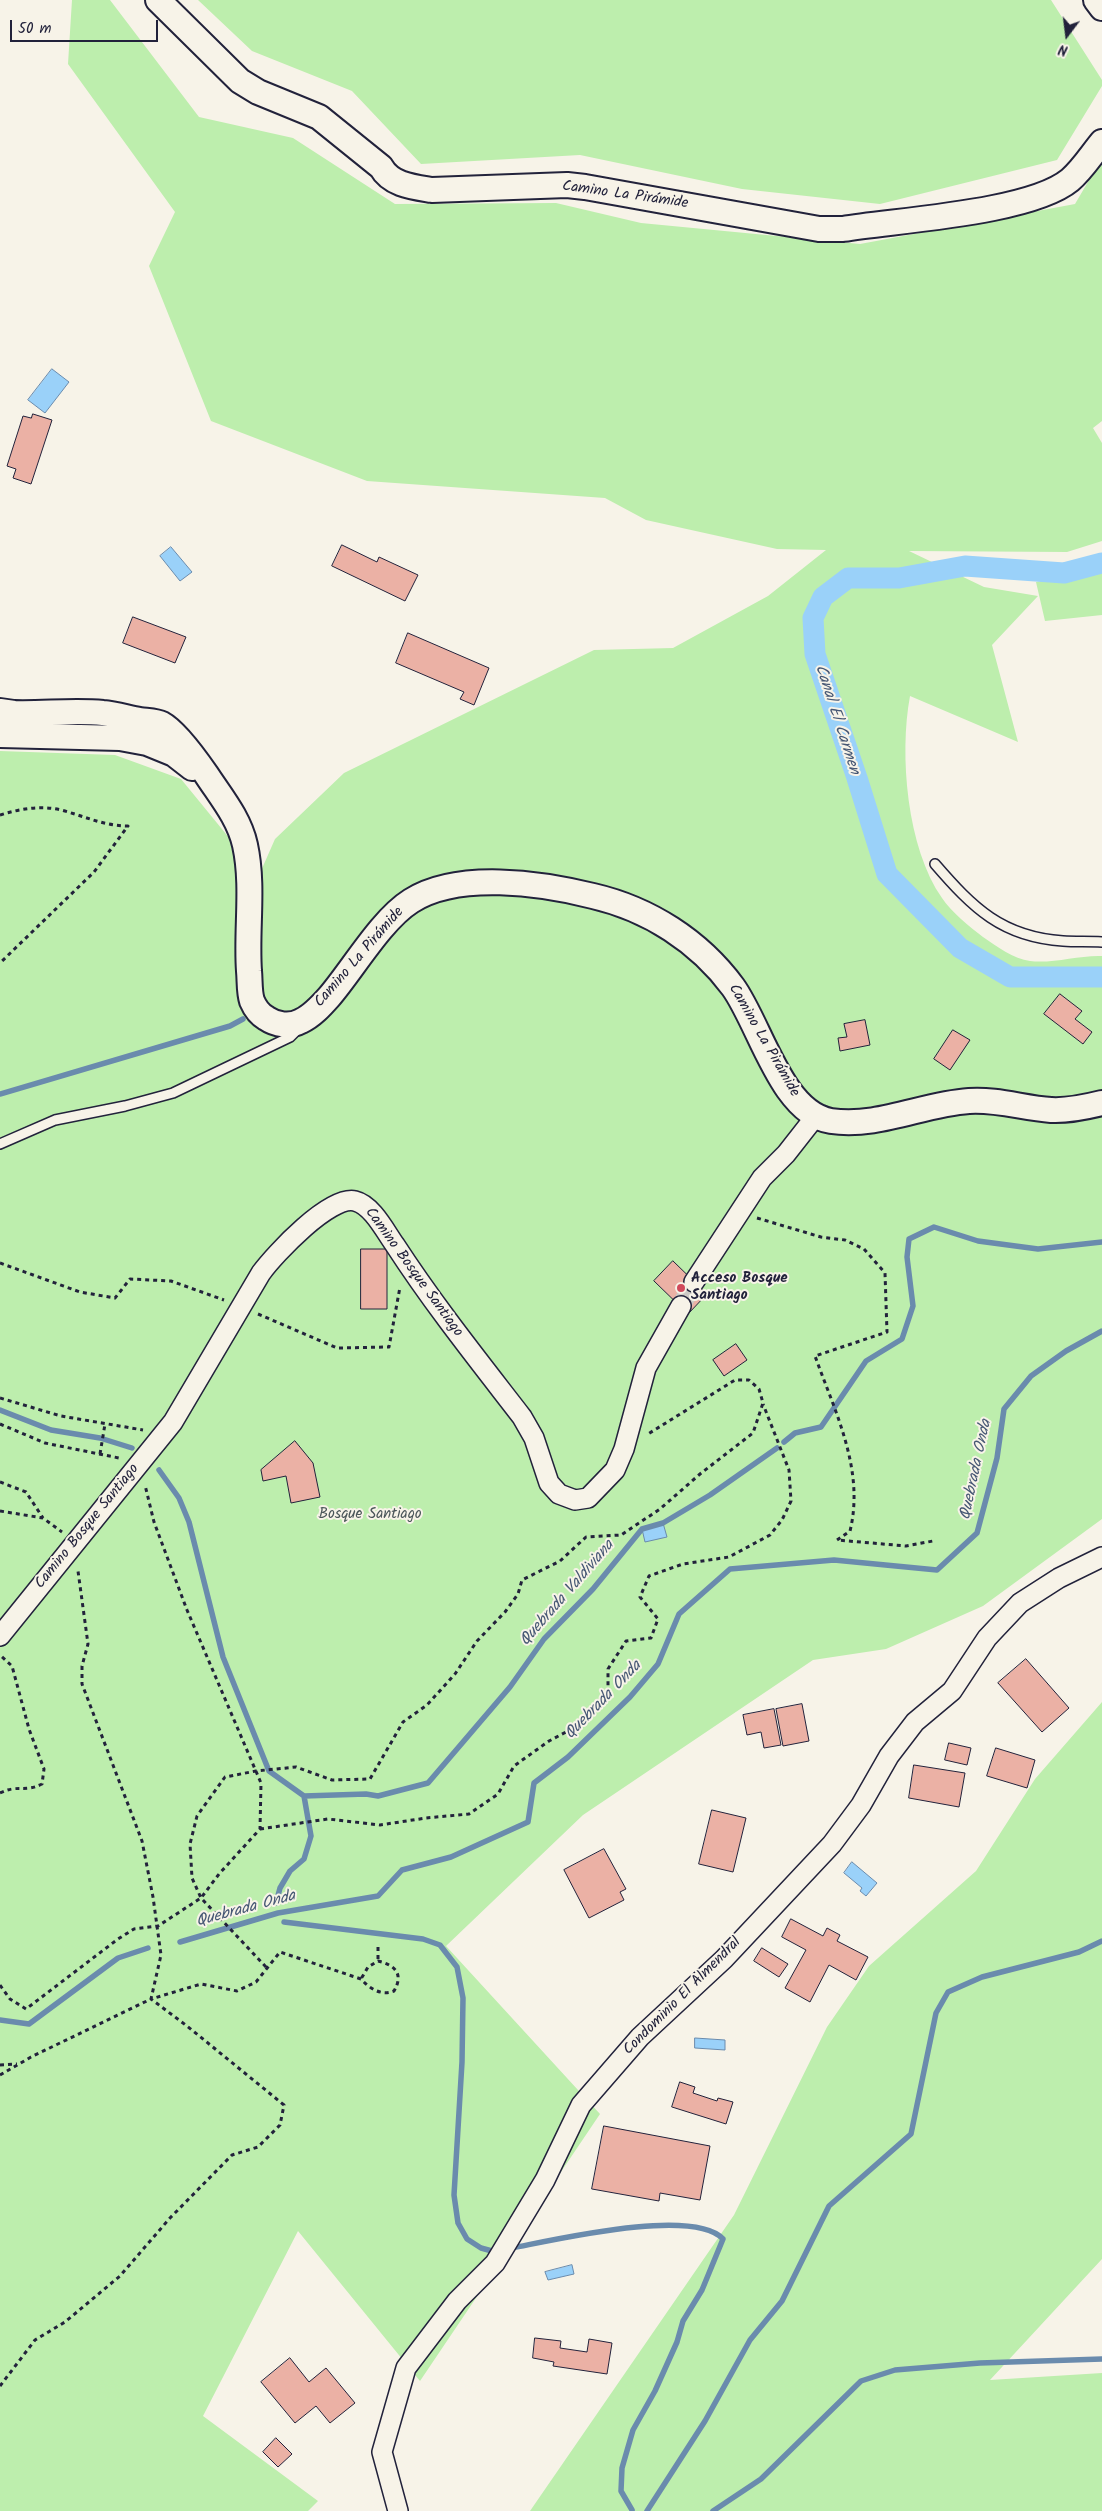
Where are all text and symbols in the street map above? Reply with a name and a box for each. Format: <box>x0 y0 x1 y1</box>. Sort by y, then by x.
scale bar <box>12 10 160 42</box>
north arrow <box>1042 10 1092 60</box>
text: 50 m <box>18 17 52 41</box>
text: N <box>1056 38 1070 61</box>
street label: Camino La Pirámide <box>561 178 689 214</box>
water label: Canal El Carmen <box>809 663 863 777</box>
street label: Camino La Pirámide <box>312 904 408 1012</box>
street label: Camino La Pirámide <box>723 981 803 1101</box>
street label: Camino Bosque Santiago <box>360 1205 466 1341</box>
place label: Acceso Bosque Santiago <box>691 1270 788 1305</box>
marker: Acceso Bosque Santiago <box>675 1282 687 1294</box>
water label: Quebrada Onda <box>957 1418 997 1522</box>
street label: Camino Bosque Santiago <box>32 1461 144 1593</box>
park label: Bosque Santiago <box>318 1506 422 1524</box>
water label: Quebrada Valdiviana <box>517 1537 619 1651</box>
water label: Quebrada Onda <box>562 1658 646 1744</box>
water label: Quebrada Onda <box>194 1888 298 1932</box>
street label: Condominio El Almendral <box>620 1934 746 2060</box>

